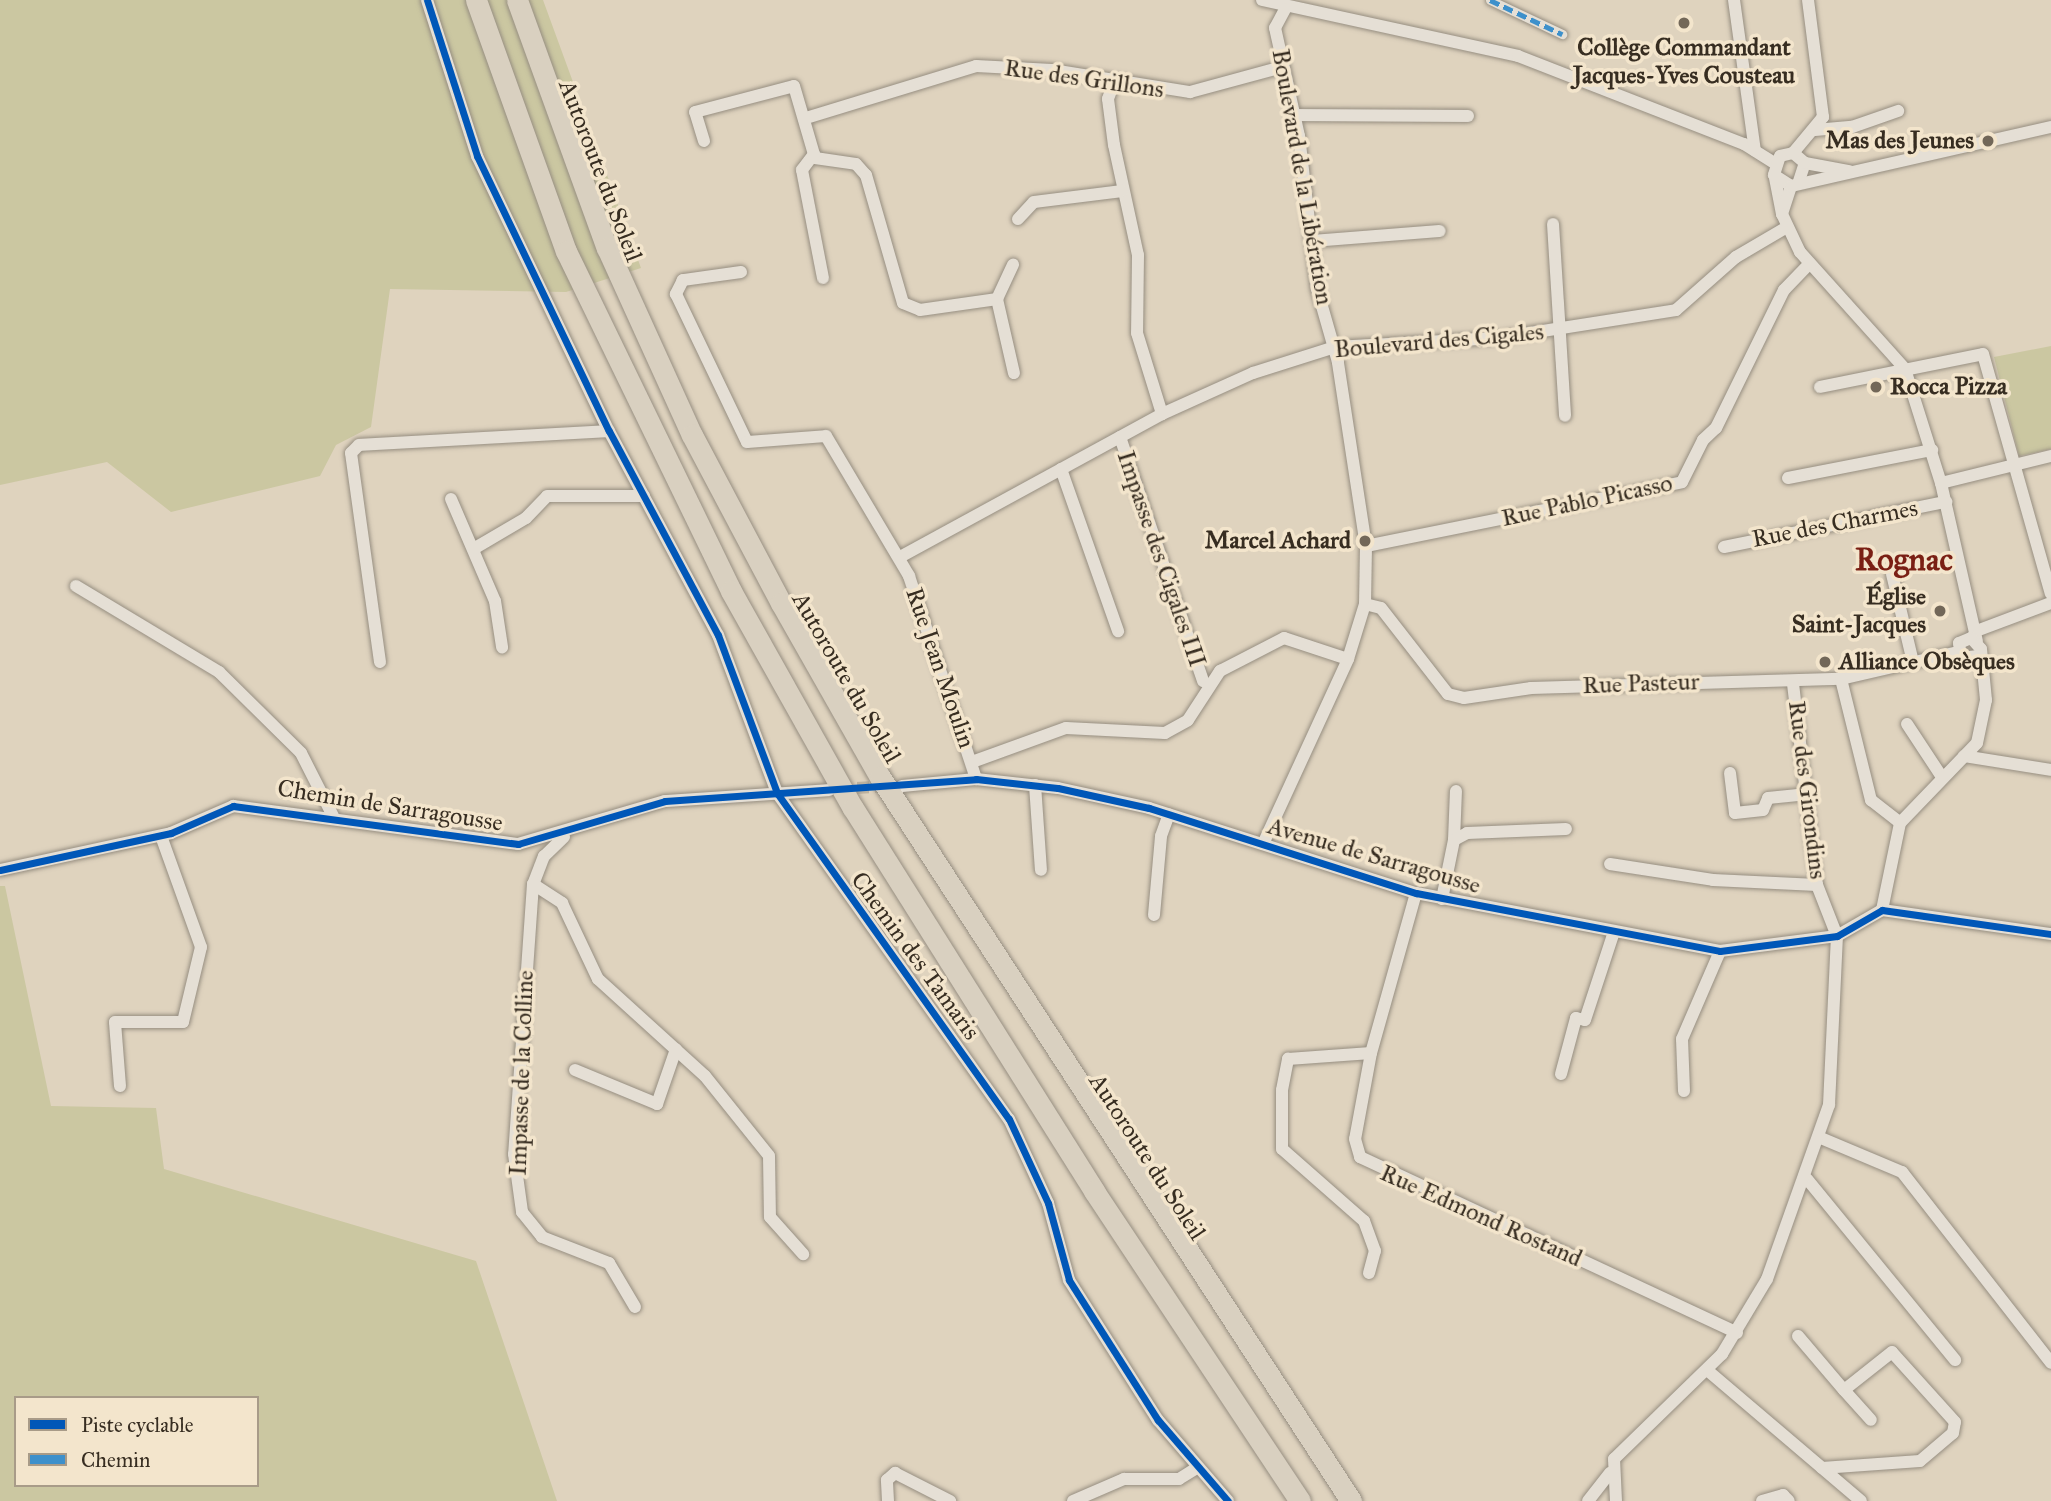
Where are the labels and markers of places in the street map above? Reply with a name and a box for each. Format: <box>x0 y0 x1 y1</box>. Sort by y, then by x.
marker: Collège Commandant Jacques-Yves Cousteau <box>1676 15 1692 31</box>
place label: Collège Commandant Jacques-Yves Cousteau <box>1573 34 1795 90</box>
place label: Mas des Jeunes <box>1825 127 1974 155</box>
marker: Mas des Jeunes <box>1980 133 1996 149</box>
place label: Rocca Pizza <box>1890 373 2007 401</box>
marker: Rocca Pizza <box>1868 379 1884 395</box>
place label: Marcel Achard <box>1205 527 1351 555</box>
marker: Marcel Achard <box>1357 533 1373 549</box>
place label: Église Saint-Jacques <box>1792 583 1926 639</box>
marker: Église Saint-Jacques <box>1932 603 1948 619</box>
place label: Alliance Obsèques <box>1839 648 2015 676</box>
marker: Alliance Obsèques <box>1817 654 1833 670</box>

